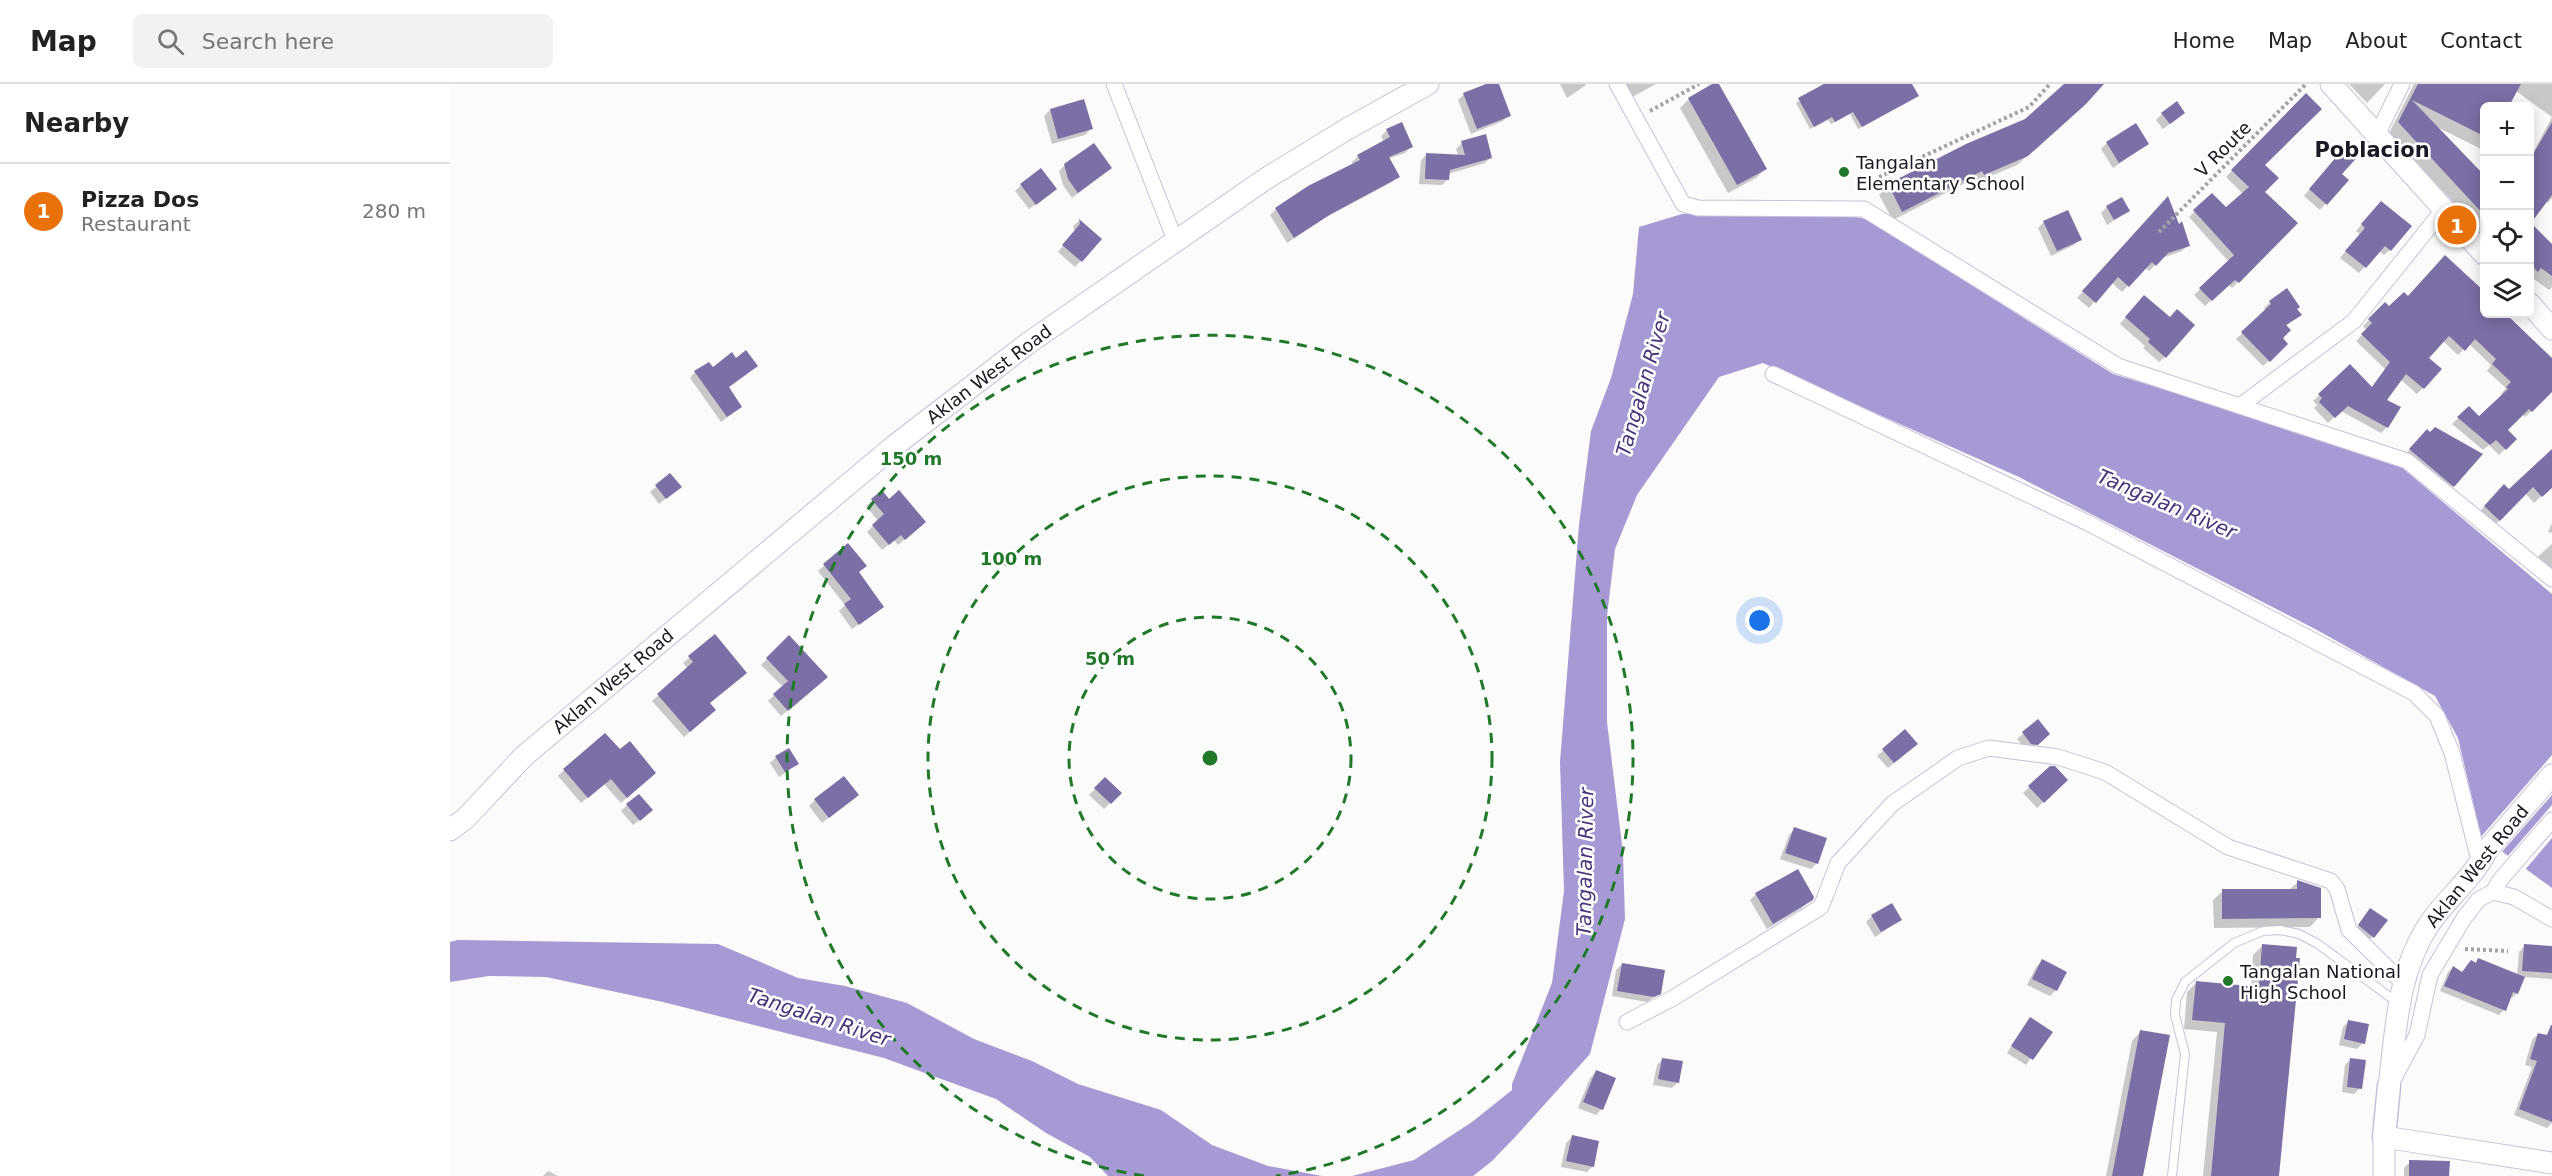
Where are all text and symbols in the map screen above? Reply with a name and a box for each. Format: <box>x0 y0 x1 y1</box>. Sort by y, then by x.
search box <box>133 14 553 68</box>
text: Map <box>30 25 97 58</box>
icon: search <box>154 25 187 58</box>
text: Search here <box>202 29 334 54</box>
text: Home <box>2173 29 2235 53</box>
text: Map <box>2268 29 2312 53</box>
text: About <box>2345 29 2407 53</box>
text: Contact <box>2440 29 2522 53</box>
map controls <box>2480 102 2534 318</box>
button: + <box>2480 102 2534 156</box>
text: Nearby <box>24 108 129 138</box>
street label: V Route <box>2191 117 2255 181</box>
district label: Poblacion <box>2314 138 2430 162</box>
place label: Tangalan Elementary School <box>1855 152 2025 194</box>
button: − <box>2480 156 2534 210</box>
marker: Tangalan Elementary School <box>1837 165 1851 179</box>
text: Pizza Dos <box>81 187 199 212</box>
text: 1 <box>37 199 50 223</box>
text: 280 m <box>362 199 426 223</box>
pin: 1 <box>2438 202 2476 248</box>
button: locate <box>2480 210 2534 264</box>
text: Restaurant <box>81 212 191 236</box>
button: layers <box>2480 264 2534 318</box>
water label: Tangalan River <box>1611 308 1676 459</box>
street label: Aklan West Road <box>922 320 1056 428</box>
text: 150 m <box>880 448 942 469</box>
water label: Tangalan River <box>2094 464 2242 545</box>
text: 100 m <box>980 548 1042 569</box>
your location <box>1745 606 1774 635</box>
street label: Aklan West Road <box>548 624 678 738</box>
text: 50 m <box>1085 648 1135 669</box>
centre of rings <box>1200 748 1220 768</box>
water label: Tangalan River <box>1572 786 1598 937</box>
street label: Aklan West Road <box>2421 801 2533 931</box>
place label: Tangalan National High School <box>2239 961 2401 1003</box>
marker: Tangalan National High School <box>2221 974 2235 988</box>
water label: Tangalan River <box>745 983 895 1052</box>

